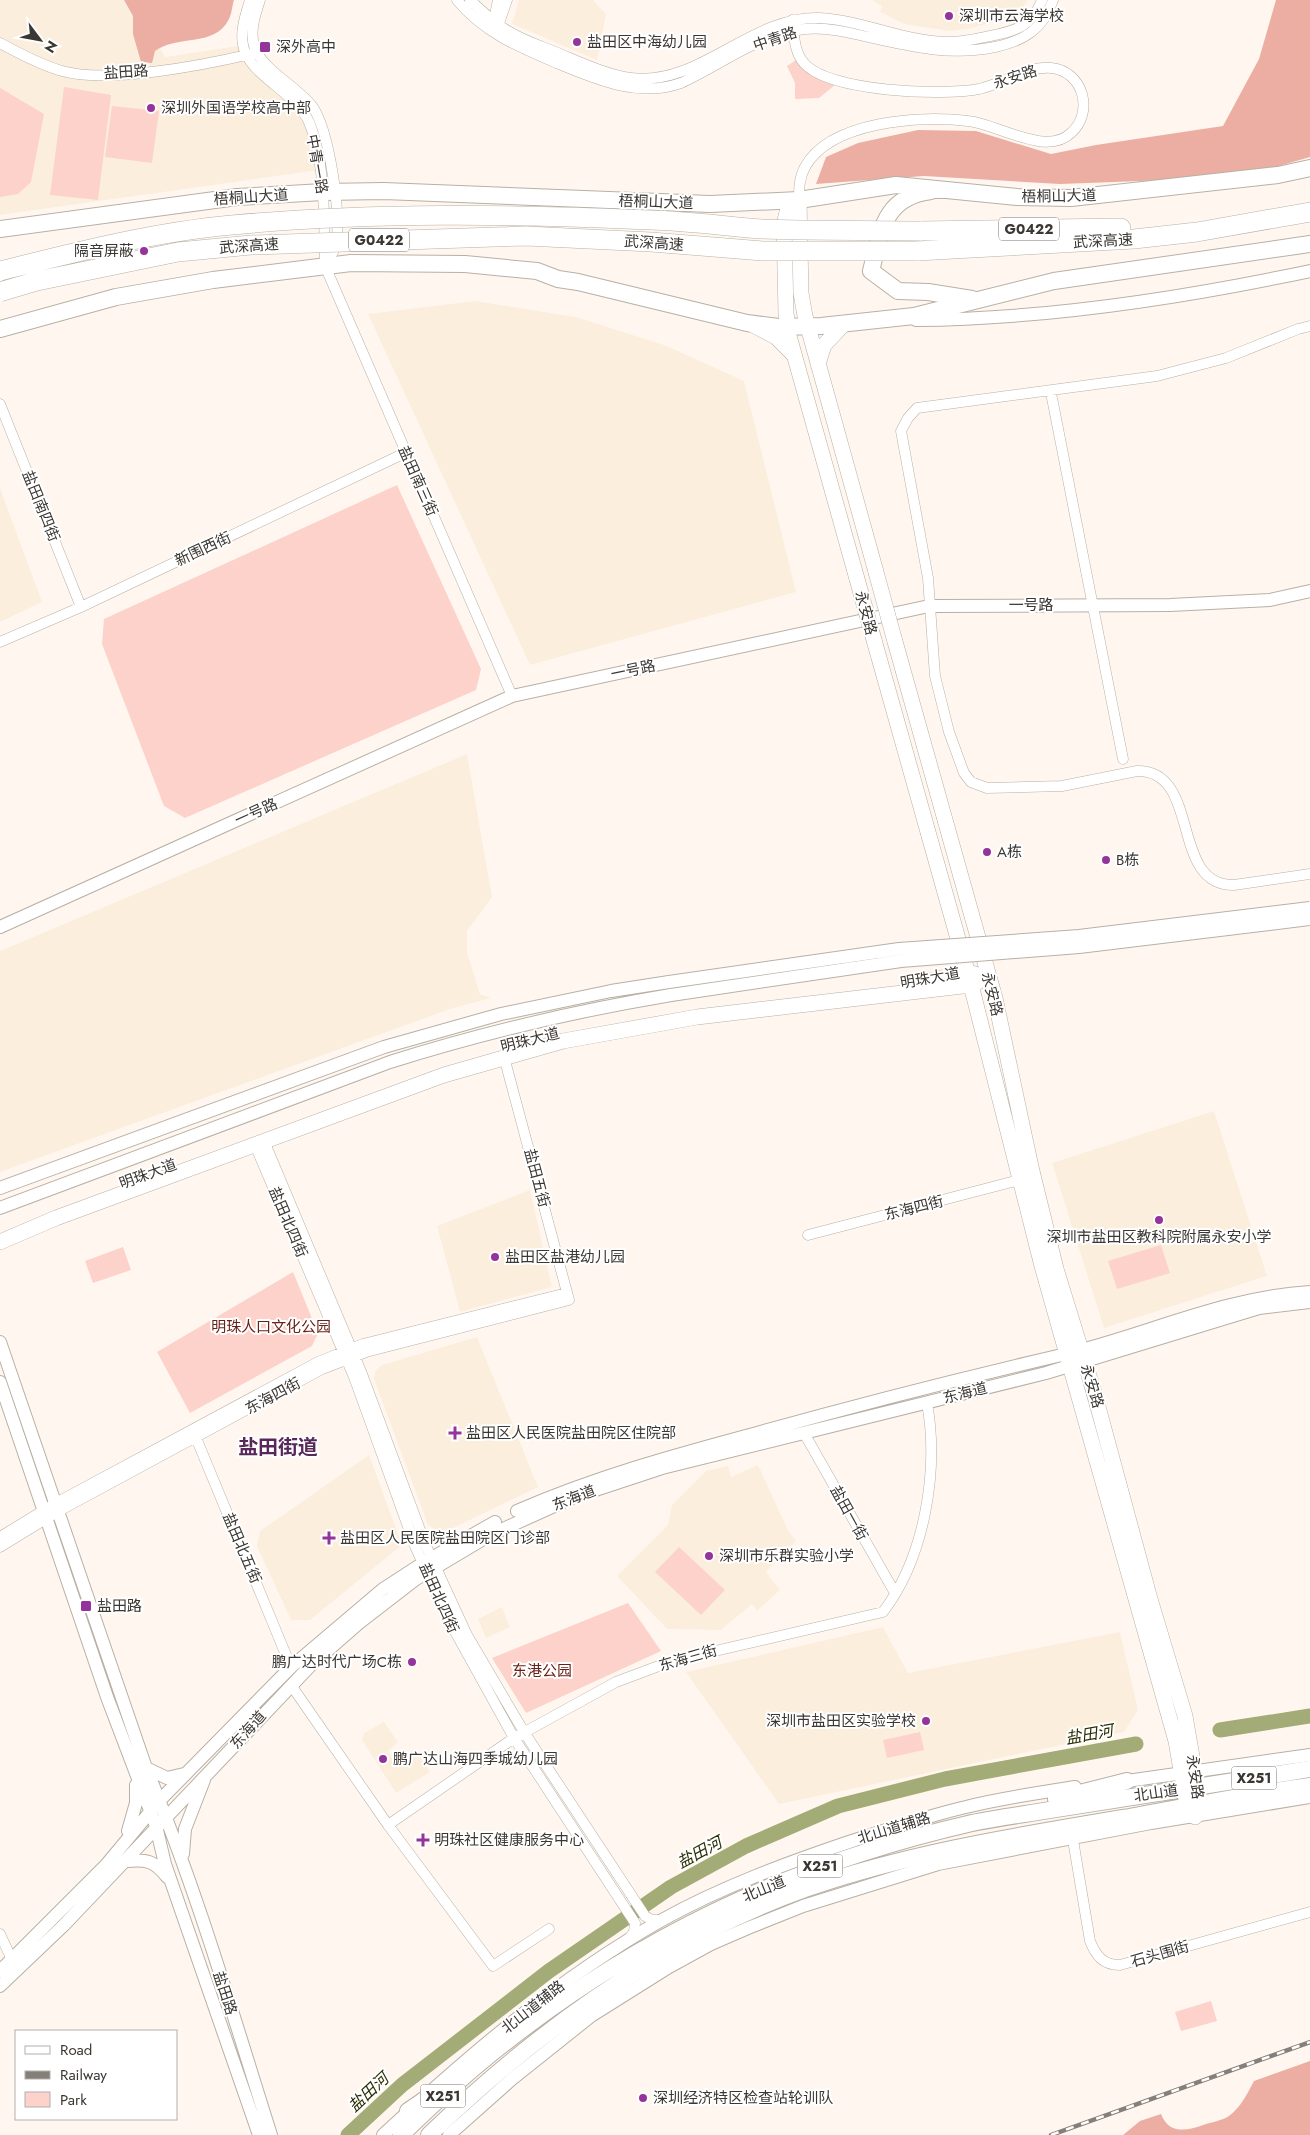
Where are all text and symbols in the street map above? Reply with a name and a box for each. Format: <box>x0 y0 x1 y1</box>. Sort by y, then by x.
place label: 深圳市云海学校 <box>959 5 1064 27</box>
marker: 深圳市云海学校 <box>943 10 955 22</box>
north arrow <box>15 15 65 65</box>
street label: 中青路 <box>750 21 800 57</box>
place label: 盐田区中海幼儿园 <box>587 31 707 53</box>
place label: 深外高中 <box>276 36 336 58</box>
marker: 盐田区中海幼儿园 <box>571 36 583 48</box>
text: N <box>40 37 62 57</box>
marker: 深外高中 <box>258 40 272 54</box>
street label: 盐田路 <box>103 59 149 85</box>
street label: 永安路 <box>990 60 1040 94</box>
place label: 深圳外国语学校高中部 <box>161 97 311 119</box>
marker: 深圳外国语学校高中部 <box>145 102 157 114</box>
street label: 中青一路 <box>301 133 333 195</box>
street label: 梧桐山大道 <box>213 183 289 211</box>
street label: 梧桐山大道 <box>1021 184 1097 208</box>
street label: 梧桐山大道 <box>618 190 694 214</box>
road number: G0422 <box>999 218 1059 240</box>
road number: G0422 <box>349 228 409 252</box>
street label: 武深高速 <box>1072 228 1134 254</box>
street label: 武深高速 <box>623 230 685 256</box>
street label: 武深高速 <box>218 233 280 259</box>
place label: 隔音屏蔽 <box>74 240 134 262</box>
marker: 隔音屏蔽 <box>138 245 150 257</box>
street label: 盐田南三街 <box>393 442 443 520</box>
street label: 盐田南四街 <box>17 467 65 545</box>
street label: 新围西街 <box>171 526 235 572</box>
street label: 永安路 <box>850 588 882 638</box>
street label: 一号路 <box>1008 594 1054 616</box>
street label: 一号路 <box>609 655 657 685</box>
street label: 一号路 <box>231 793 281 831</box>
place label: A栋 <box>997 841 1022 863</box>
marker: A栋 <box>981 846 993 858</box>
place label: B栋 <box>1116 849 1139 871</box>
marker: B栋 <box>1100 854 1112 866</box>
street label: 明珠大道 <box>899 962 961 994</box>
street label: 永安路 <box>976 969 1008 1019</box>
street label: 明珠大道 <box>498 1022 562 1058</box>
street label: 盐田五街 <box>519 1146 555 1210</box>
street label: 明珠大道 <box>116 1153 180 1195</box>
street label: 盐田北四街 <box>263 1183 313 1261</box>
street label: 东海四街 <box>882 1190 946 1226</box>
marker: 深圳市盐田区教科院附属永安小学 <box>1153 1214 1165 1226</box>
place label: 深圳市盐田区教科院附属永安小学 <box>1046 1226 1272 1248</box>
place label: 盐田区盐港幼儿园 <box>505 1246 625 1268</box>
marker: 盐田区盐港幼儿园 <box>489 1251 501 1263</box>
park label: 明珠人口文化公园 <box>211 1316 331 1338</box>
street label: 永安路 <box>1075 1361 1109 1411</box>
street label: 东海四街 <box>241 1372 305 1420</box>
street label: 东海道 <box>940 1377 990 1409</box>
place label: 盐田区人民医院盐田院区住院部 <box>466 1422 676 1444</box>
marker: 盐田区人民医院盐田院区住院部 <box>448 1426 462 1440</box>
district label: 盐田街道 <box>238 1433 318 1462</box>
street label: 东海道 <box>549 1480 599 1516</box>
street label: 盐田一街 <box>825 1481 873 1545</box>
street label: 盐田北五街 <box>217 1509 267 1587</box>
place label: 盐田区人民医院盐田院区门诊部 <box>340 1527 550 1549</box>
marker: 盐田区人民医院盐田院区门诊部 <box>322 1531 336 1545</box>
place label: 深圳市乐群实验小学 <box>719 1545 854 1567</box>
marker: 深圳市乐群实验小学 <box>703 1550 715 1562</box>
street label: 盐田北四街 <box>414 1559 464 1637</box>
place label: 盐田路 <box>97 1595 142 1617</box>
marker: 盐田路 <box>79 1599 93 1613</box>
street label: 东海三街 <box>656 1639 720 1677</box>
place label: 鹏广达时代广场C栋 <box>272 1651 402 1673</box>
marker: 鹏广达时代广场C栋 <box>406 1656 418 1668</box>
park label: 东港公园 <box>512 1660 572 1682</box>
street label: 东海道 <box>225 1706 271 1754</box>
place label: 深圳市盐田区实验学校 <box>766 1710 916 1732</box>
marker: 深圳市盐田区实验学校 <box>920 1715 932 1727</box>
water label: 盐田河 <box>1063 1718 1118 1750</box>
place label: 鹏广达山海四季城幼儿园 <box>393 1748 558 1770</box>
marker: 鹏广达山海四季城幼儿园 <box>377 1753 389 1765</box>
street label: 永安路 <box>1181 1753 1209 1801</box>
road number: X251 <box>1232 1766 1276 1790</box>
street label: 北山道 <box>1132 1779 1180 1807</box>
street label: 北山道辅路 <box>855 1807 933 1849</box>
place label: 明珠社区健康服务中心 <box>434 1829 584 1851</box>
water label: 盐田河 <box>673 1830 728 1874</box>
marker: 明珠社区健康服务中心 <box>416 1833 430 1847</box>
road number: X251 <box>798 1854 842 1878</box>
street label: 北山道 <box>739 1870 789 1908</box>
street label: 石头围街 <box>1128 1935 1192 1973</box>
street label: 盐田路 <box>208 1968 242 2018</box>
street label: 北山道辅路 <box>497 1975 569 2039</box>
legend <box>15 2030 178 2120</box>
text: Road <box>60 2039 92 2061</box>
text: Railway <box>60 2064 107 2086</box>
water label: 盐田河 <box>343 2066 396 2117</box>
road number: X251 <box>420 2084 466 2108</box>
place label: 深圳经济特区检查站轮训队 <box>653 2087 833 2109</box>
text: Park <box>60 2089 87 2111</box>
marker: 深圳经济特区检查站轮训队 <box>637 2092 649 2104</box>

